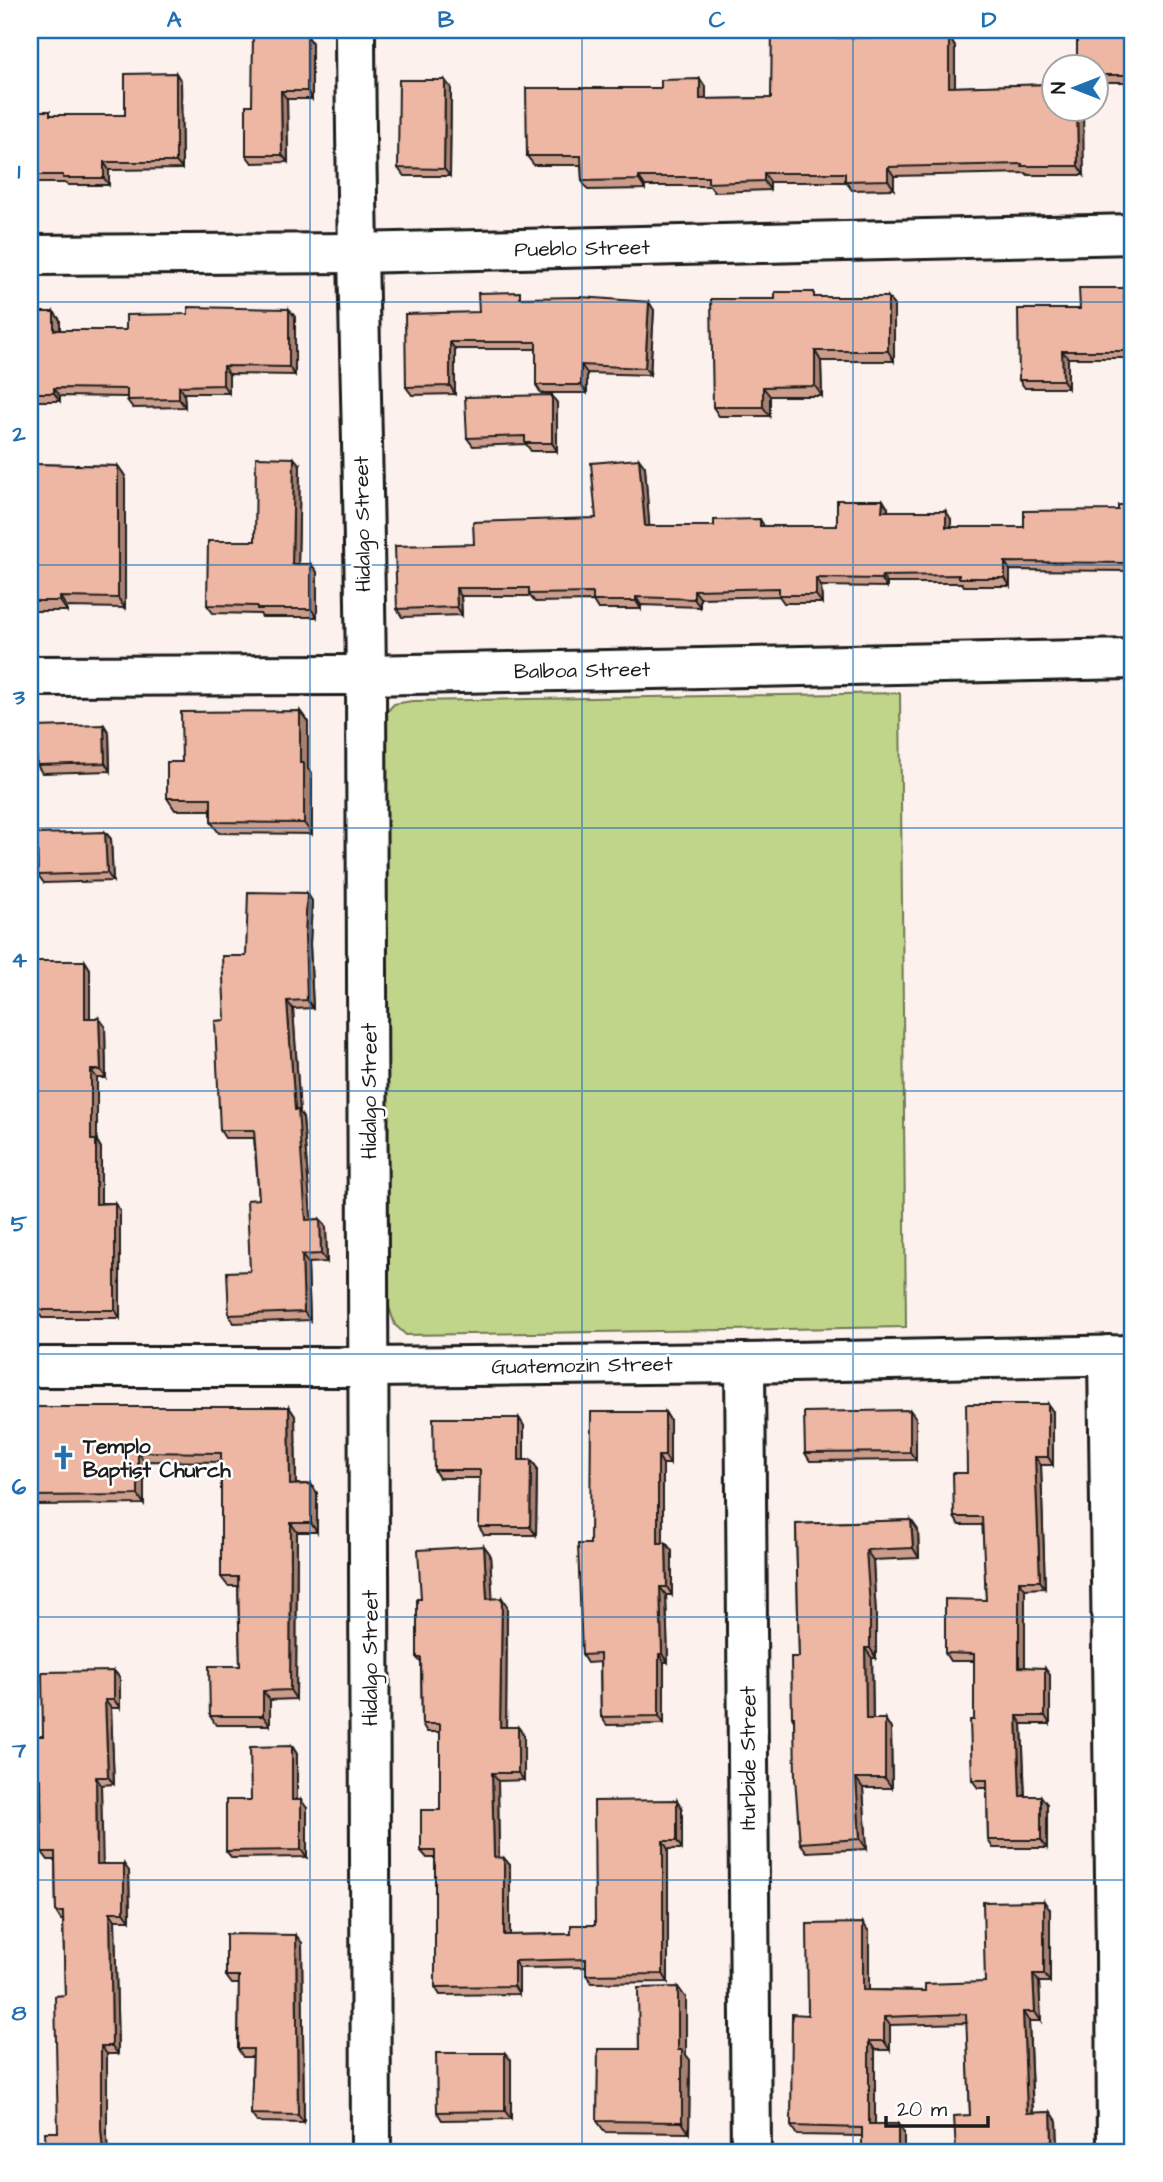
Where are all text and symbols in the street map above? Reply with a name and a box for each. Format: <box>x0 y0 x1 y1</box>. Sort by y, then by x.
text: A <box>167 4 182 36</box>
text: B <box>438 4 455 36</box>
text: C <box>709 4 726 36</box>
text: D <box>982 4 997 36</box>
north arrow <box>1040 52 1110 122</box>
text: N <box>1046 82 1073 94</box>
text: 1 <box>18 155 21 187</box>
street label: Pueblo Street <box>514 233 651 264</box>
text: 2 <box>11 418 26 450</box>
street label: Hidalgo Street <box>347 455 380 592</box>
street label: Balboa Street <box>514 655 651 686</box>
text: 3 <box>12 681 25 713</box>
text: 4 <box>11 944 27 976</box>
street label: Hidalgo Street <box>355 1022 386 1159</box>
text: 5 <box>11 1208 28 1240</box>
street label: Guatemozin Street <box>491 1349 673 1382</box>
place label: Templo Baptist Church <box>82 1432 231 1486</box>
church icon: Templo Baptist Church <box>49 1444 77 1472</box>
text: 6 <box>12 1471 27 1503</box>
street label: Hidalgo Street <box>356 1589 387 1726</box>
street label: Iturbide Street <box>734 1685 763 1830</box>
text: 7 <box>11 1734 27 1766</box>
text: 8 <box>12 1997 27 2029</box>
scale bar <box>886 2084 988 2128</box>
text: 20 m <box>897 2095 948 2124</box>

